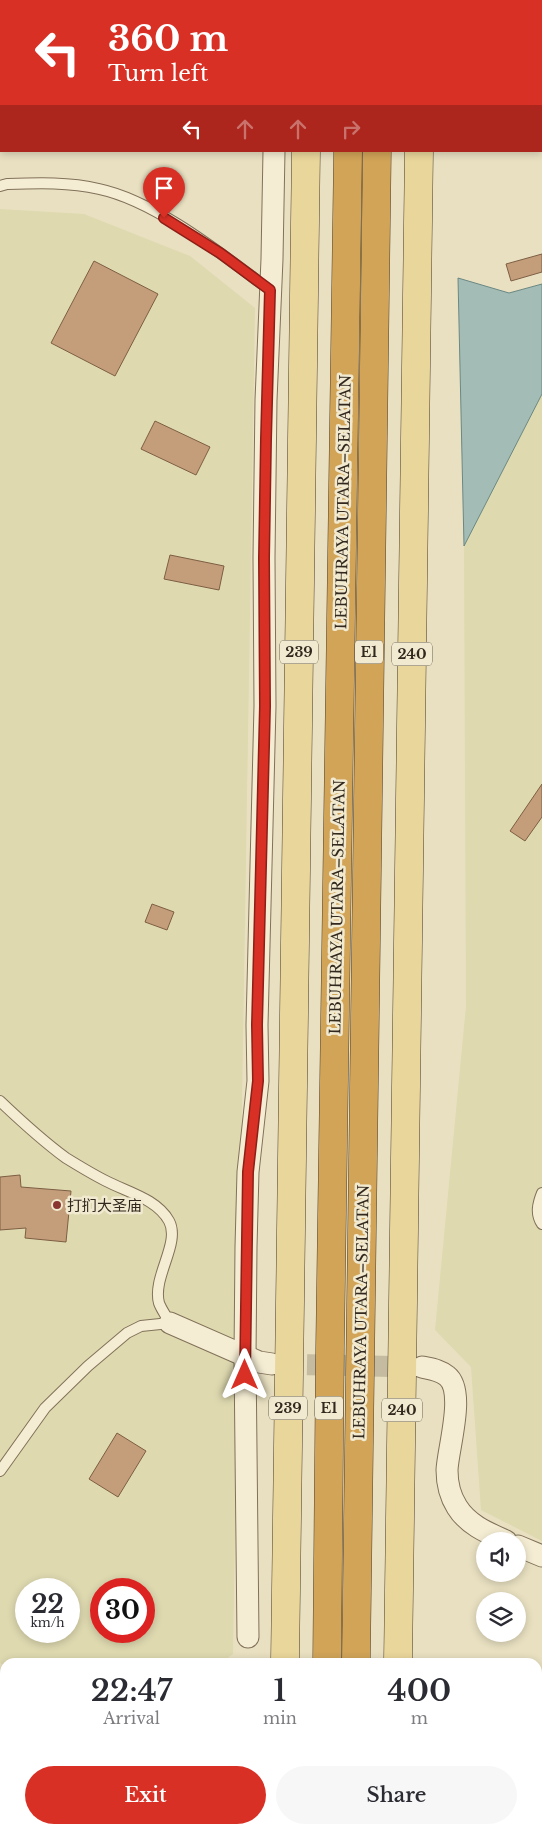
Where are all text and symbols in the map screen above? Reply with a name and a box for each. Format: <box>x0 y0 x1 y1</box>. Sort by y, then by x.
text: 360 m <box>108 17 228 60</box>
icon: left <box>25 20 90 85</box>
text: Turn left <box>108 60 208 87</box>
icon: left <box>178 115 206 143</box>
icon: ahead <box>231 115 259 143</box>
icon: ahead <box>284 115 312 143</box>
icon: right <box>337 115 365 143</box>
pin <box>143 167 185 218</box>
icon: arrive <box>150 174 178 202</box>
street label: LEBUHRAYA UTARA–SELATAN <box>331 374 355 630</box>
road number: 239 <box>280 640 318 664</box>
road number: E1 <box>355 640 383 664</box>
road number: 240 <box>392 642 432 666</box>
street label: LEBUHRAYA UTARA–SELATAN <box>325 779 349 1035</box>
street label: LEBUHRAYA UTARA–SELATAN <box>349 1184 373 1440</box>
place label: 打扪大圣庙 <box>67 1196 142 1215</box>
marker: 打扪大圣庙 <box>51 1199 63 1211</box>
position arrow <box>218 1348 270 1400</box>
road number: 239 <box>269 1396 307 1420</box>
road number: E1 <box>315 1396 343 1420</box>
road number: 240 <box>382 1398 422 1422</box>
map controls <box>476 1532 526 1642</box>
button: sound <box>476 1532 526 1582</box>
speed limit sign: 30 <box>90 1578 155 1643</box>
text: 22 <box>31 1589 64 1620</box>
button: layers <box>476 1592 526 1642</box>
text: km/h <box>30 1615 65 1630</box>
text: 22:47 <box>91 1672 172 1709</box>
text: 1 <box>273 1672 286 1709</box>
text: 400 <box>388 1672 451 1709</box>
text: Arrival <box>103 1708 160 1728</box>
text: min <box>263 1708 297 1728</box>
text: m <box>411 1708 428 1728</box>
button: Exit <box>25 1766 266 1824</box>
button: Share <box>276 1766 517 1824</box>

